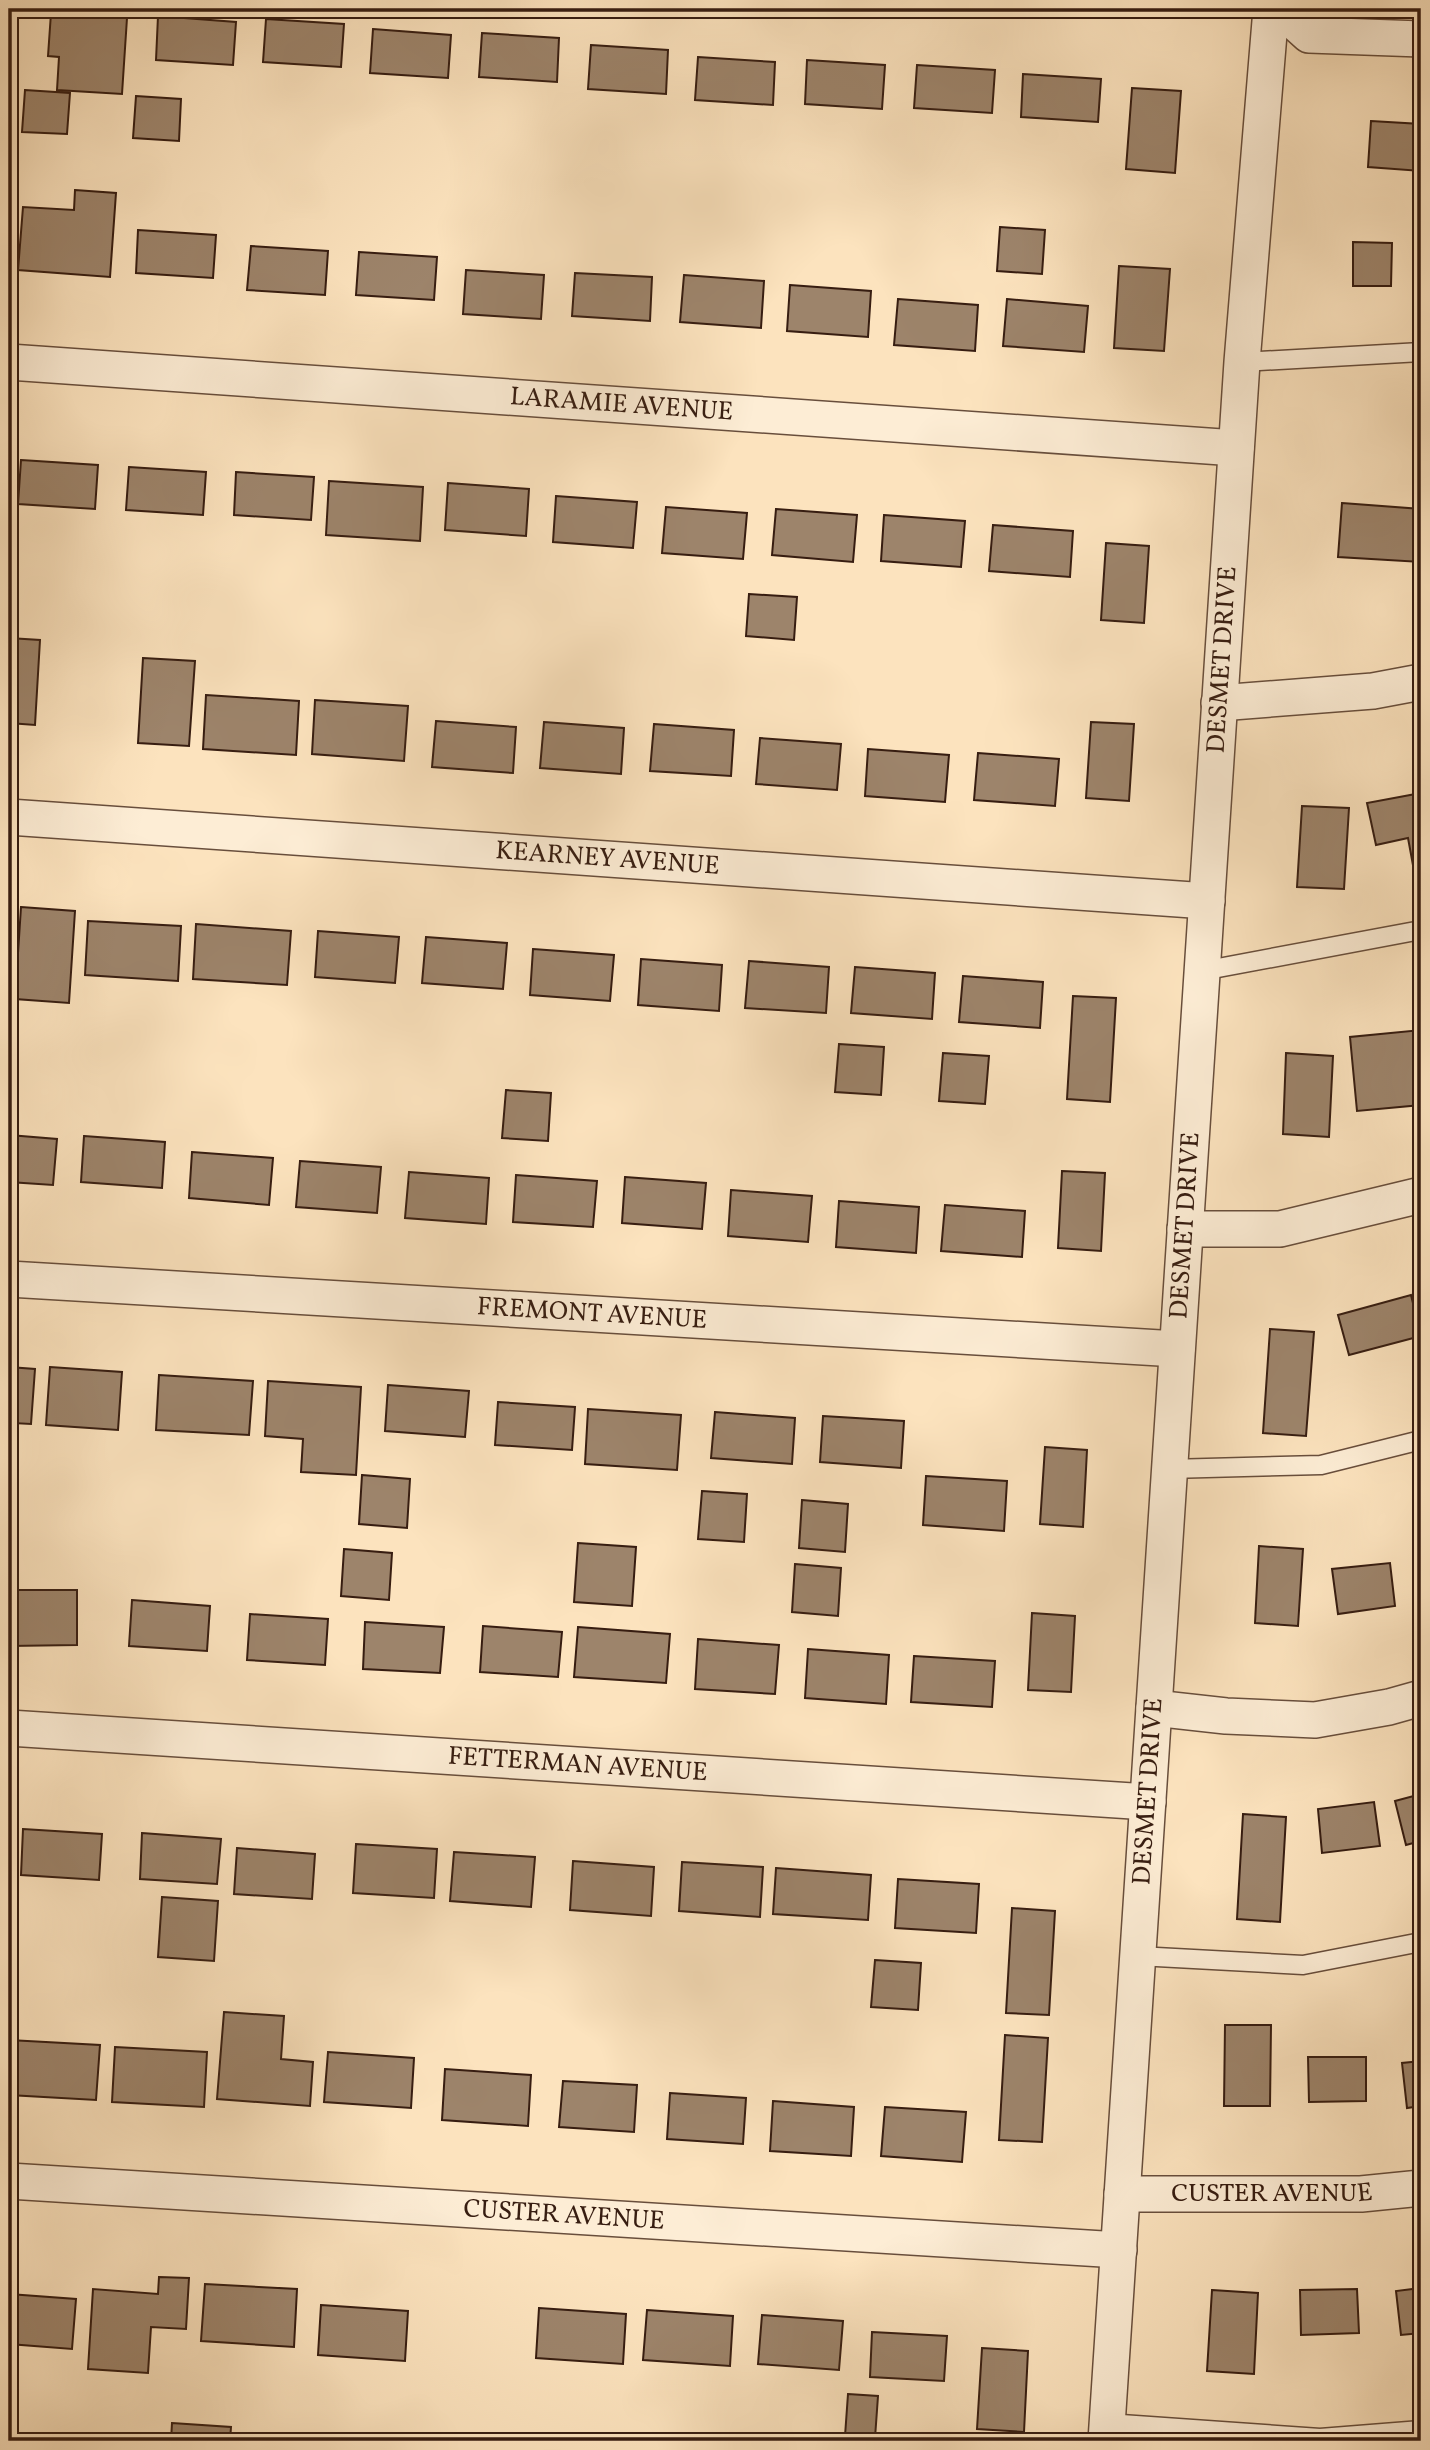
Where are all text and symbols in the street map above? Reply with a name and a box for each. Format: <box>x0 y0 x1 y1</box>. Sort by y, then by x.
street label: LARAMIE AVENUE <box>509 379 734 431</box>
street label: DESMET DRIVE <box>1198 565 1247 755</box>
street label: KEARNEY AVENUE <box>494 833 721 885</box>
street label: DESMET DRIVE <box>1161 1131 1210 1320</box>
street label: FREMONT AVENUE <box>476 1289 708 1339</box>
street label: DESMET DRIVE <box>1124 1697 1173 1886</box>
street label: FETTERMAN AVENUE <box>447 1739 709 1791</box>
street label: CUSTER AVENUE <box>1171 2175 1374 2212</box>
street label: CUSTER AVENUE <box>462 2191 666 2240</box>

